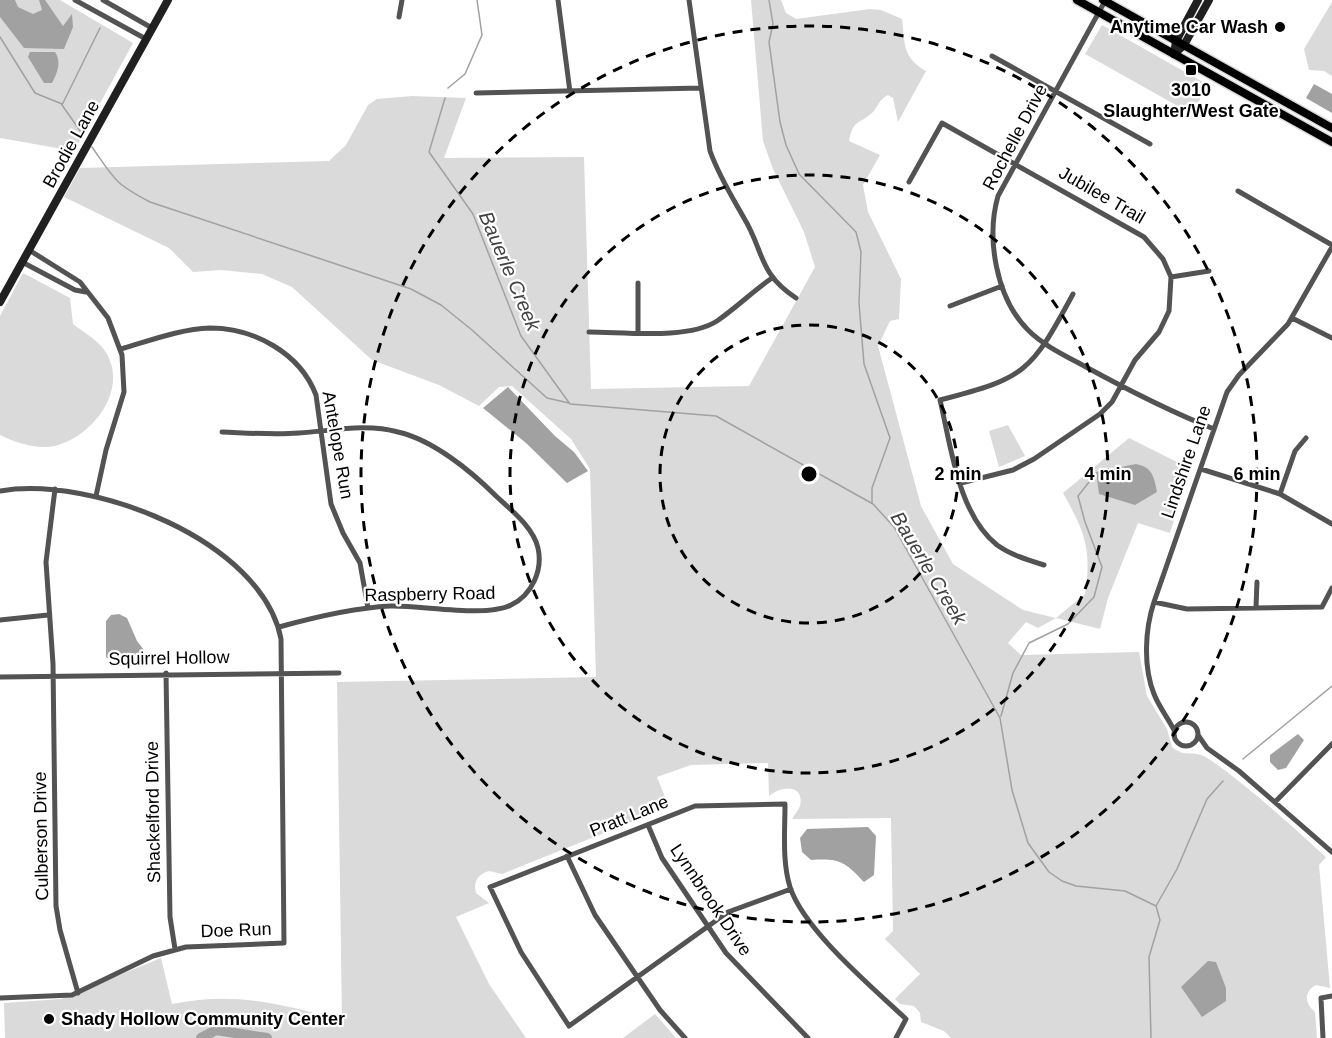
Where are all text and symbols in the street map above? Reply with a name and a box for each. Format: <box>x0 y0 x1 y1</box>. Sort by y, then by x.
place label: Anytime Car Wash <box>1110 17 1268 37</box>
marker: Anytime Car Wash <box>1273 20 1287 34</box>
marker: 3010 Slaughter/West Gate <box>1184 63 1198 77</box>
place label: 3010 Slaughter/West Gate <box>1103 80 1279 121</box>
street label: Rochelle Drive <box>979 81 1051 193</box>
street label: Brodie Lane <box>39 97 103 191</box>
street label: Jubilee Trail <box>1055 162 1149 228</box>
water label: Bauerle Creek <box>475 208 545 335</box>
street label: Antelope Run <box>319 390 357 500</box>
street label: Lindshire Lane <box>1157 403 1215 521</box>
centre of rings <box>799 464 819 484</box>
text: 2 min <box>934 464 982 484</box>
text: 4 min <box>1084 464 1132 484</box>
text: 6 min <box>1233 464 1281 484</box>
water label: Bauerle Creek <box>887 508 972 629</box>
street label: Raspberry Road <box>364 583 496 605</box>
street label: Squirrel Hollow <box>108 647 231 669</box>
street label: Shackelford Drive <box>142 741 164 883</box>
street label: Culberson Drive <box>30 771 52 901</box>
street label: Pratt Lane <box>587 791 671 841</box>
street label: Lynnbrook Drive <box>666 840 756 960</box>
street label: Doe Run <box>200 919 272 941</box>
place label: Shady Hollow Community Center <box>61 1009 345 1029</box>
marker: Shady Hollow Community Center <box>42 1012 56 1026</box>

